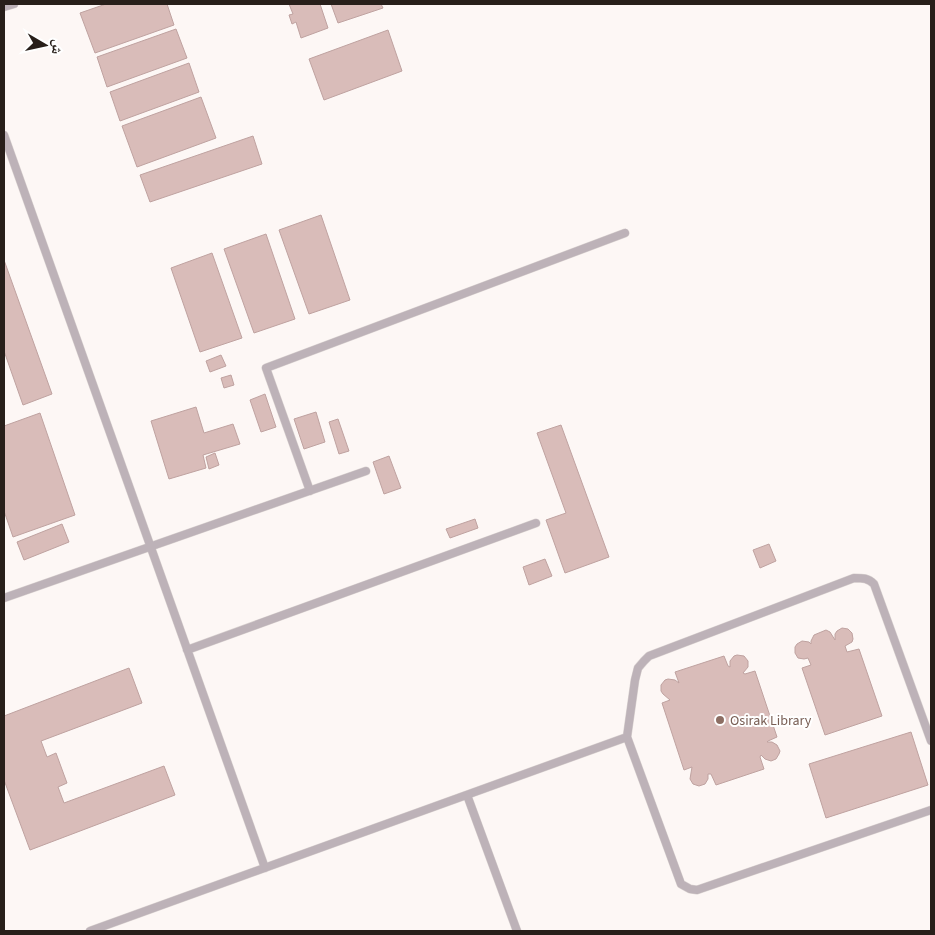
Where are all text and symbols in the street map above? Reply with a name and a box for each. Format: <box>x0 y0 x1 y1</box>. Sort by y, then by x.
north arrow <box>20 20 70 70</box>
text: ش <box>46 38 68 56</box>
place label: Osirak Library <box>730 711 812 731</box>
marker: Osirak Library <box>714 714 726 726</box>

